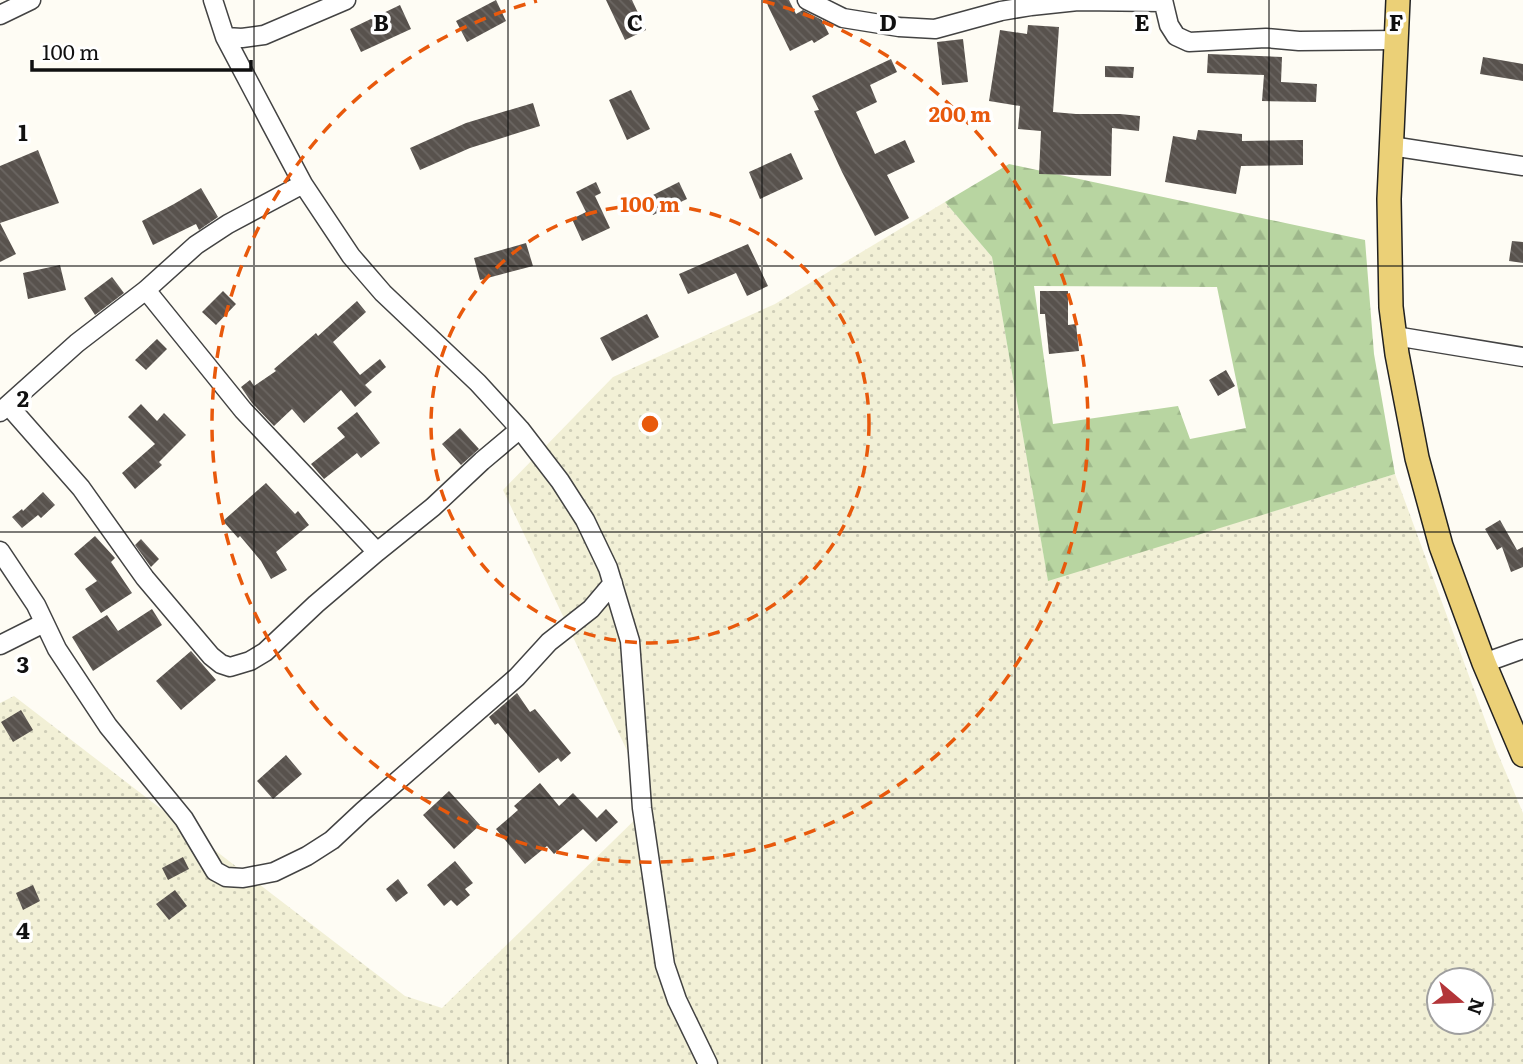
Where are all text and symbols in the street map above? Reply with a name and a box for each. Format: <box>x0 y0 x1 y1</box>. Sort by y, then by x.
text: B <box>373 4 389 38</box>
text: C <box>627 4 643 38</box>
text: D <box>879 4 897 38</box>
text: E <box>1134 4 1150 38</box>
text: F <box>1389 4 1404 38</box>
scale bar <box>32 28 250 72</box>
text: 100 m <box>42 35 99 66</box>
text: 200 m <box>929 97 991 128</box>
text: 1 <box>18 114 28 148</box>
text: 100 m <box>620 187 680 218</box>
text: 2 <box>17 380 29 414</box>
centre of rings <box>638 412 662 436</box>
text: 3 <box>17 646 29 680</box>
text: 4 <box>16 912 30 946</box>
north arrow <box>1425 966 1495 1036</box>
text: N <box>1461 995 1493 1019</box>

